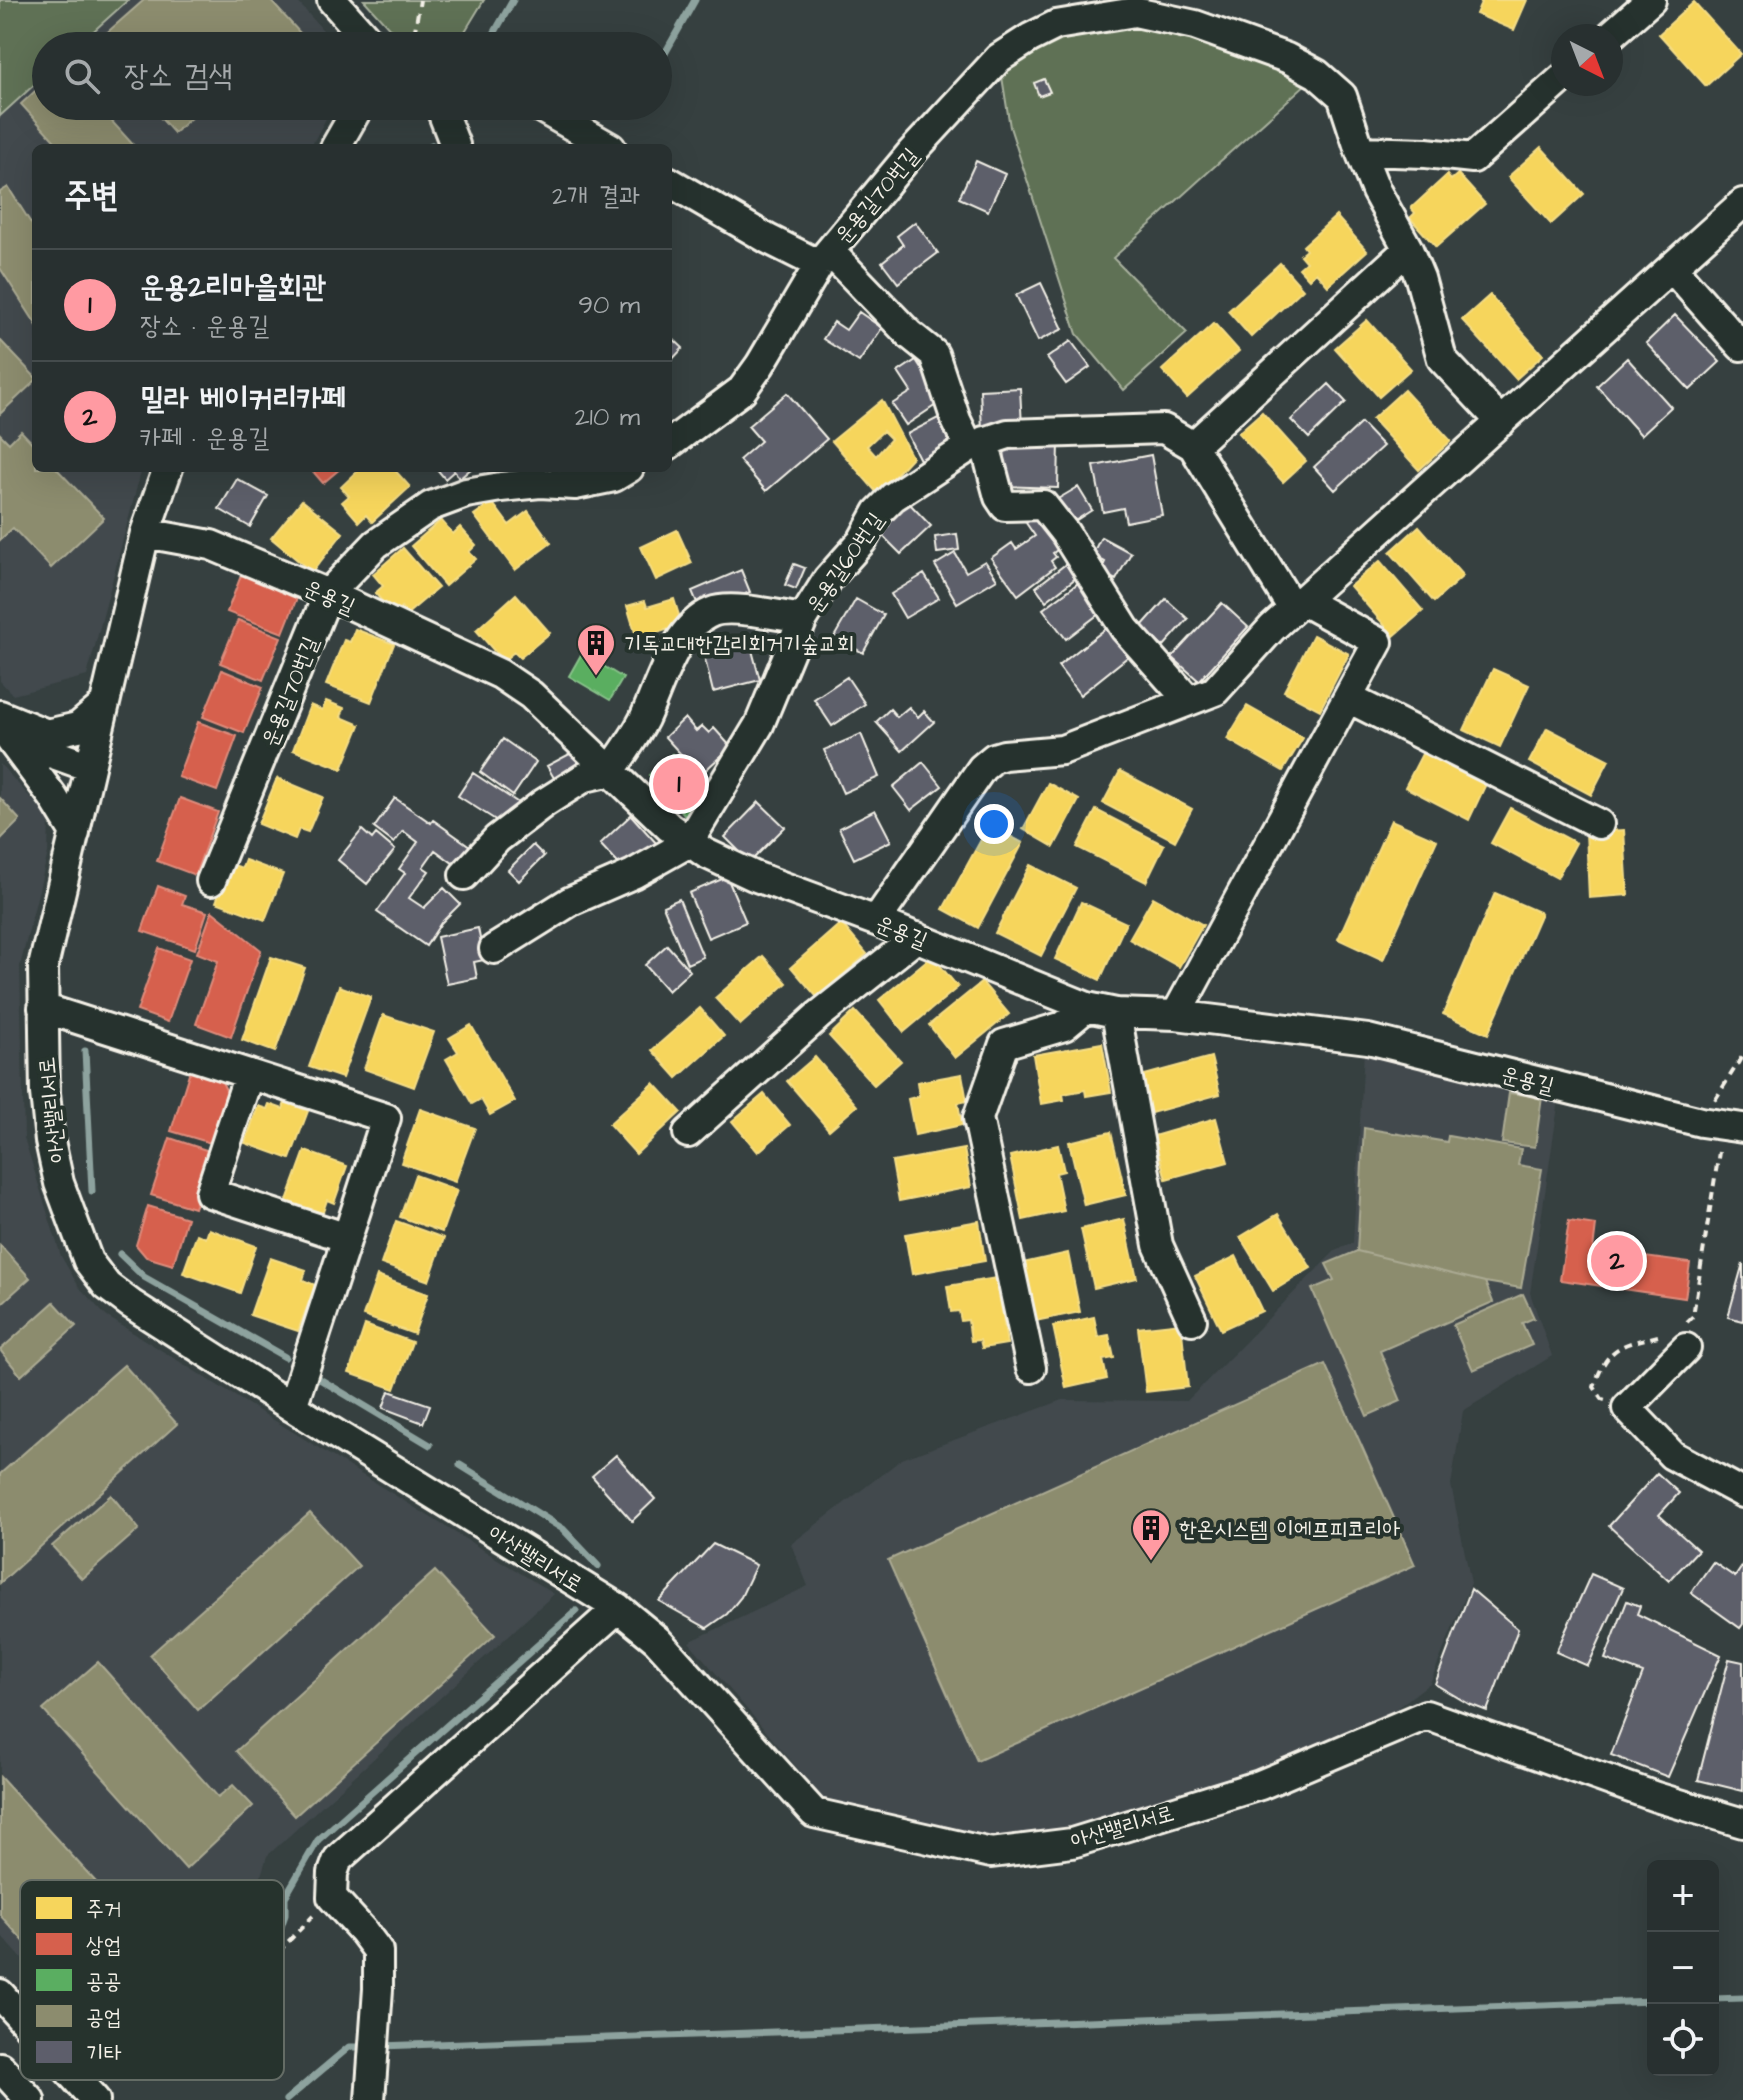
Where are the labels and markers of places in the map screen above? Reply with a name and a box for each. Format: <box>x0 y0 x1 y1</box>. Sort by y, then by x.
building icon: 기독교대한감리회거기숲교회 <box>575 622 617 677</box>
place label: 기독교대한감리회거기숲교회 <box>624 629 854 660</box>
pin: 1 <box>653 754 705 814</box>
pin: 2 <box>1591 1231 1643 1291</box>
building icon: 한온시스템 이에프피코리아 <box>1130 1507 1172 1562</box>
place label: 한온시스템 이에프피코리아 <box>1179 1514 1401 1545</box>

